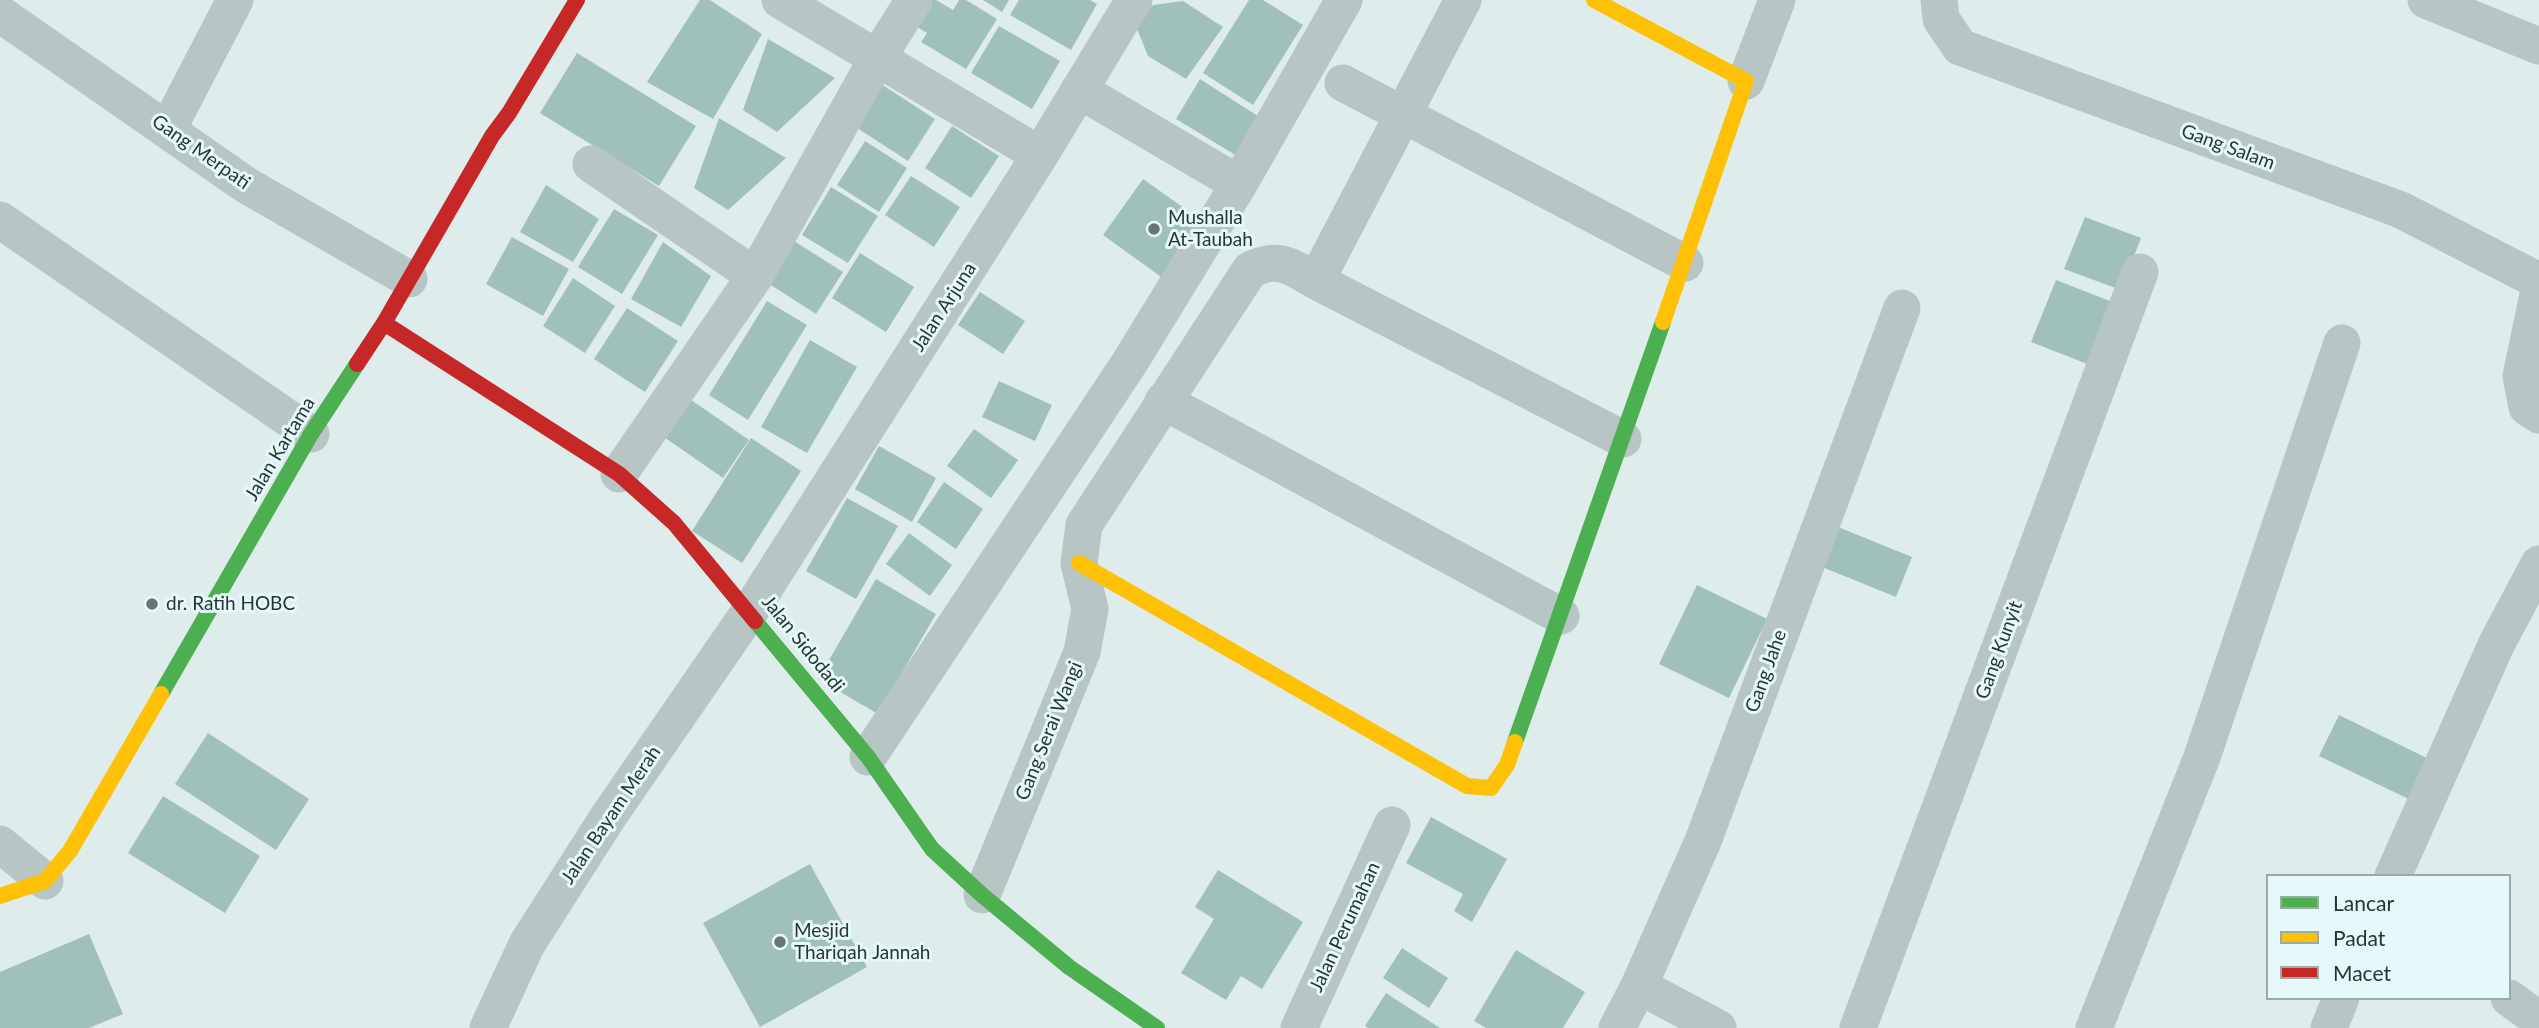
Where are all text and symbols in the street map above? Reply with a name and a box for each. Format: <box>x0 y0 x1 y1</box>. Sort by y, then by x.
street label: Gang Merpati <box>148 110 254 194</box>
street label: Gang Salam <box>2178 120 2278 174</box>
place label: Mushalla At-Taubah <box>1168 207 1253 251</box>
marker: Mushalla At-Taubah <box>1146 221 1162 237</box>
street label: Jalan Arjuna <box>907 258 981 356</box>
street label: Jalan Kartama <box>240 393 320 505</box>
street label: Jalan Sidodadi <box>757 591 849 697</box>
place label: dr. Ratih HOBC <box>166 593 295 615</box>
marker: dr. Ratih HOBC <box>144 596 160 612</box>
street label: Gang Kunyit <box>1971 598 2027 702</box>
street label: Gang Jahe <box>1741 627 1791 715</box>
street label: Gang Serai Wangi <box>1011 658 1087 804</box>
street label: Jalan Bayam Merah <box>556 742 666 888</box>
street label: Jalan Perumahan <box>1305 858 1385 996</box>
legend <box>2266 874 2511 1000</box>
text: Lancar <box>2333 890 2394 915</box>
place label: Mesjid Thariqah Jannah <box>794 920 930 964</box>
text: Padat <box>2333 925 2385 950</box>
marker: Mesjid Thariqah Jannah <box>772 934 788 950</box>
text: Macet <box>2333 960 2391 985</box>

